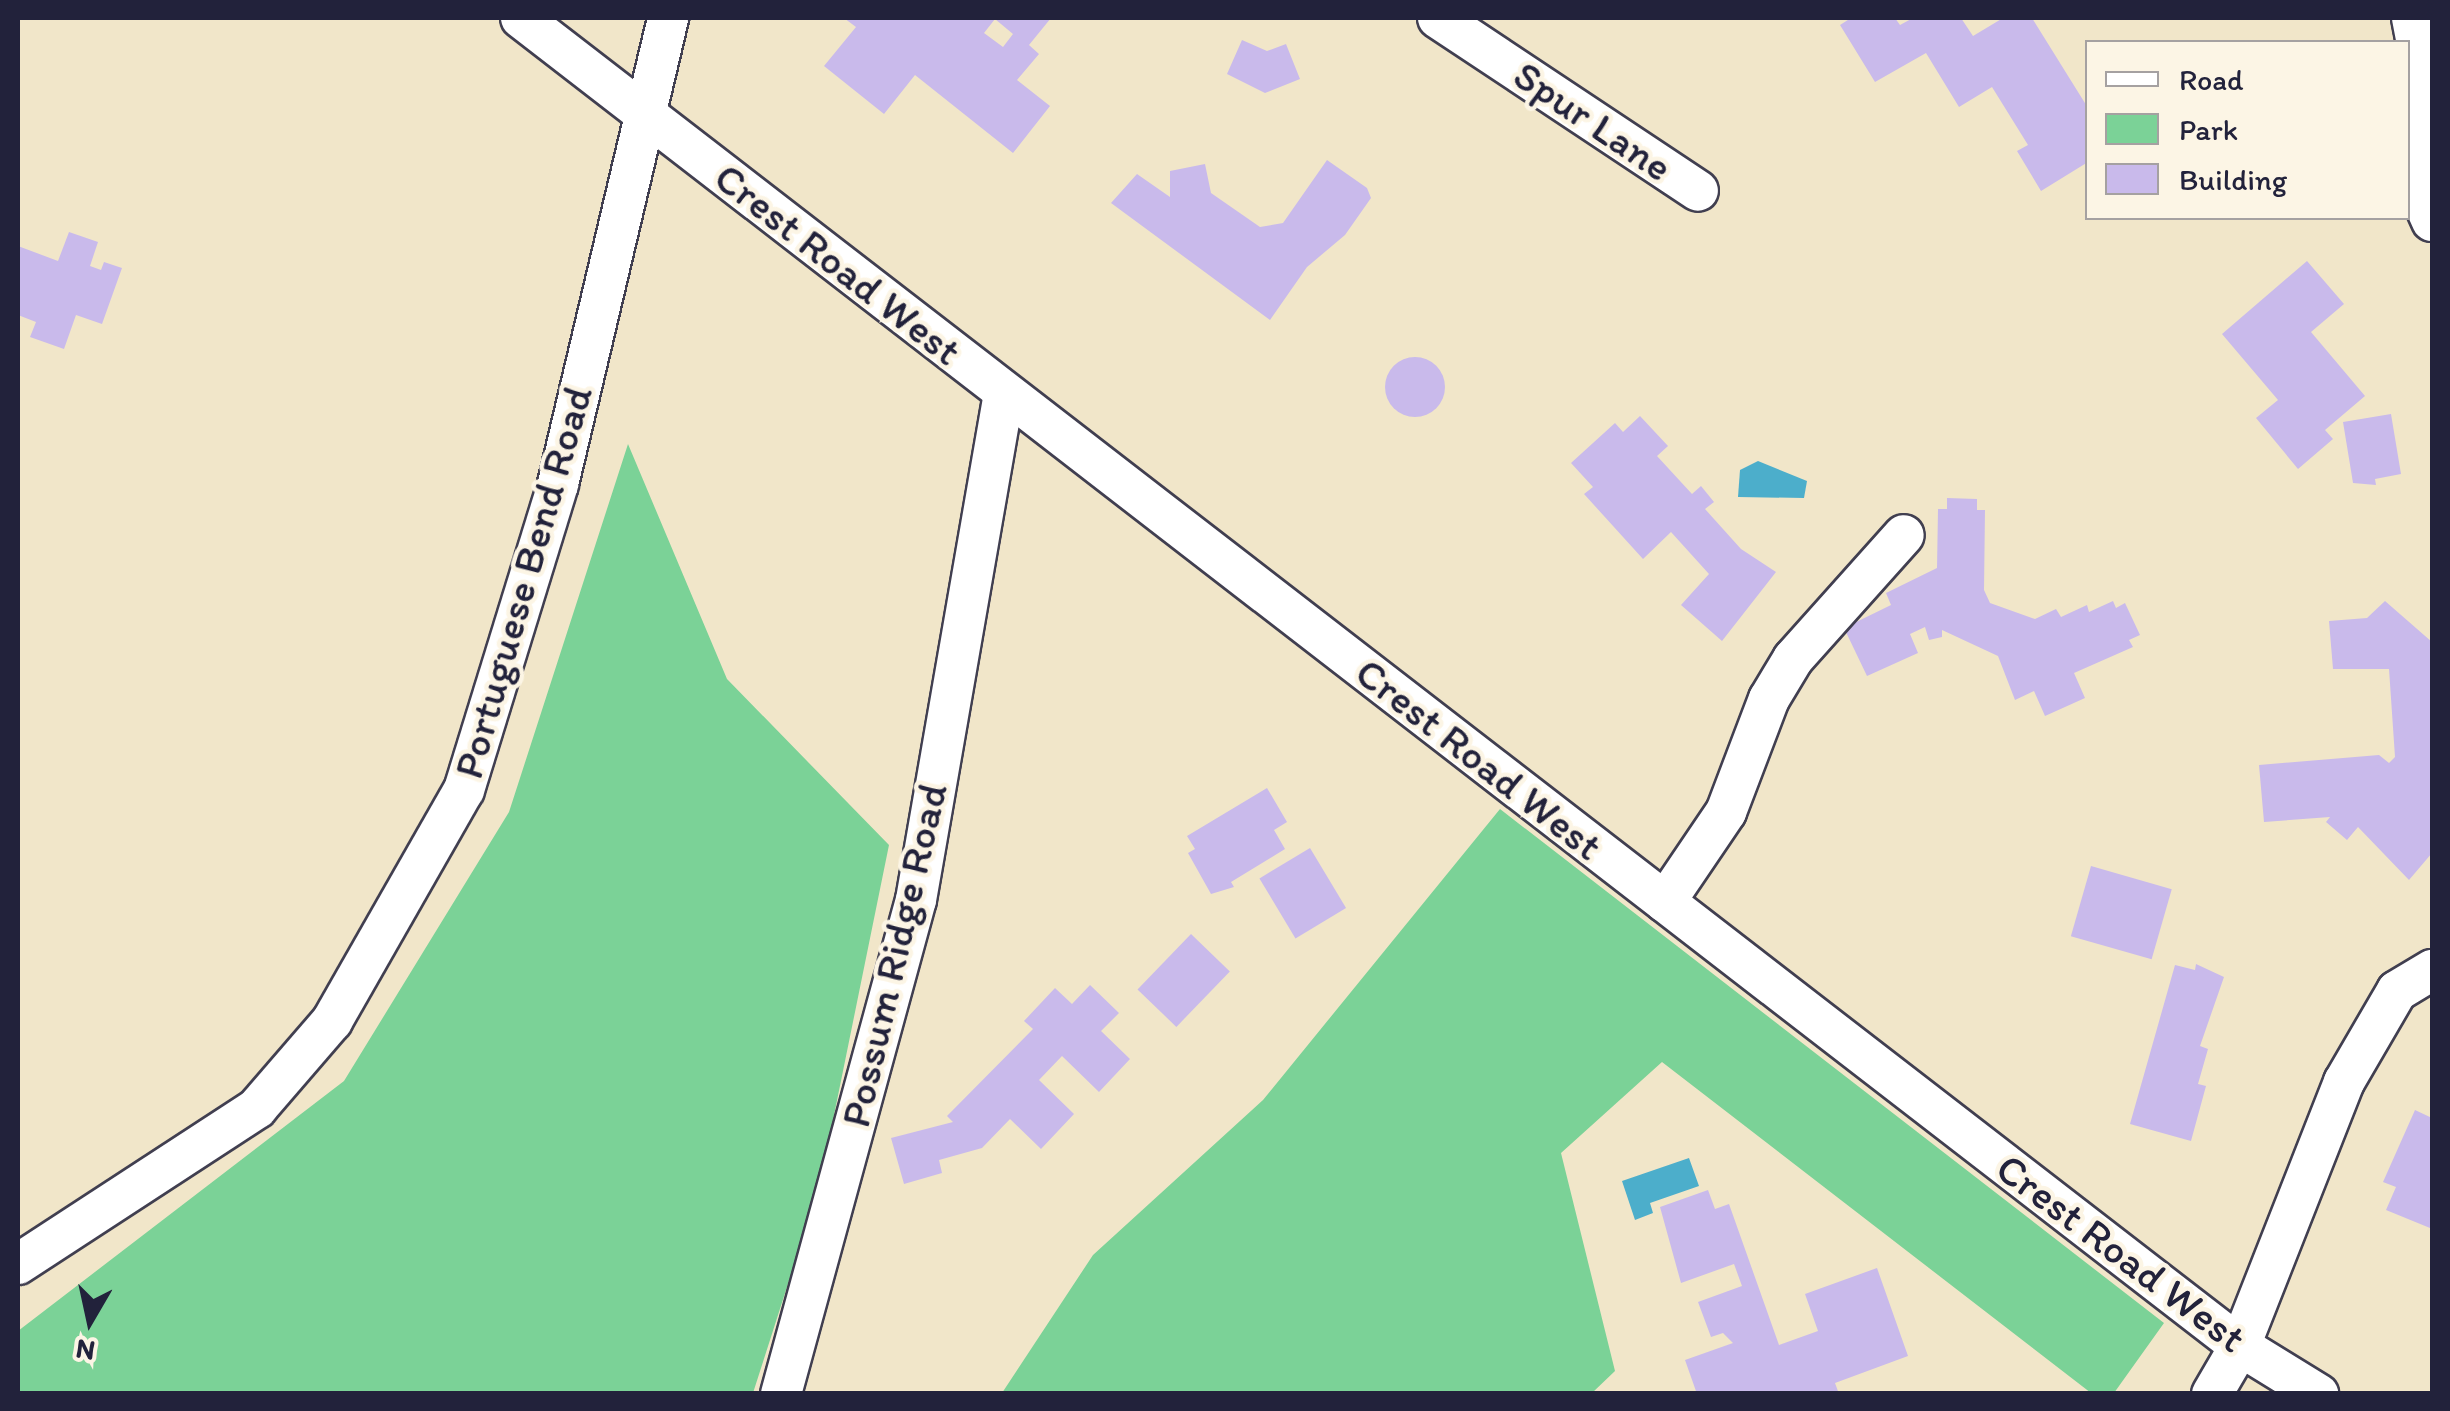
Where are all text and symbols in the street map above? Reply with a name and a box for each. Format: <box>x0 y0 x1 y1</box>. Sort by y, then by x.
legend <box>2085 40 2410 220</box>
street label: Spur Lane <box>1504 49 1682 193</box>
text: Road <box>2179 61 2244 98</box>
text: Park <box>2179 111 2238 148</box>
street label: Crest Road West <box>706 153 970 375</box>
text: Building <box>2179 161 2287 198</box>
street label: Portuguese Bend Road <box>443 380 603 784</box>
street label: Crest Road West <box>1347 648 1611 870</box>
street label: Possum Ridge Road <box>830 779 958 1131</box>
street label: Crest Road West <box>1988 1144 2254 1362</box>
north arrow <box>40 1271 140 1371</box>
text: N <box>73 1332 97 1369</box>

